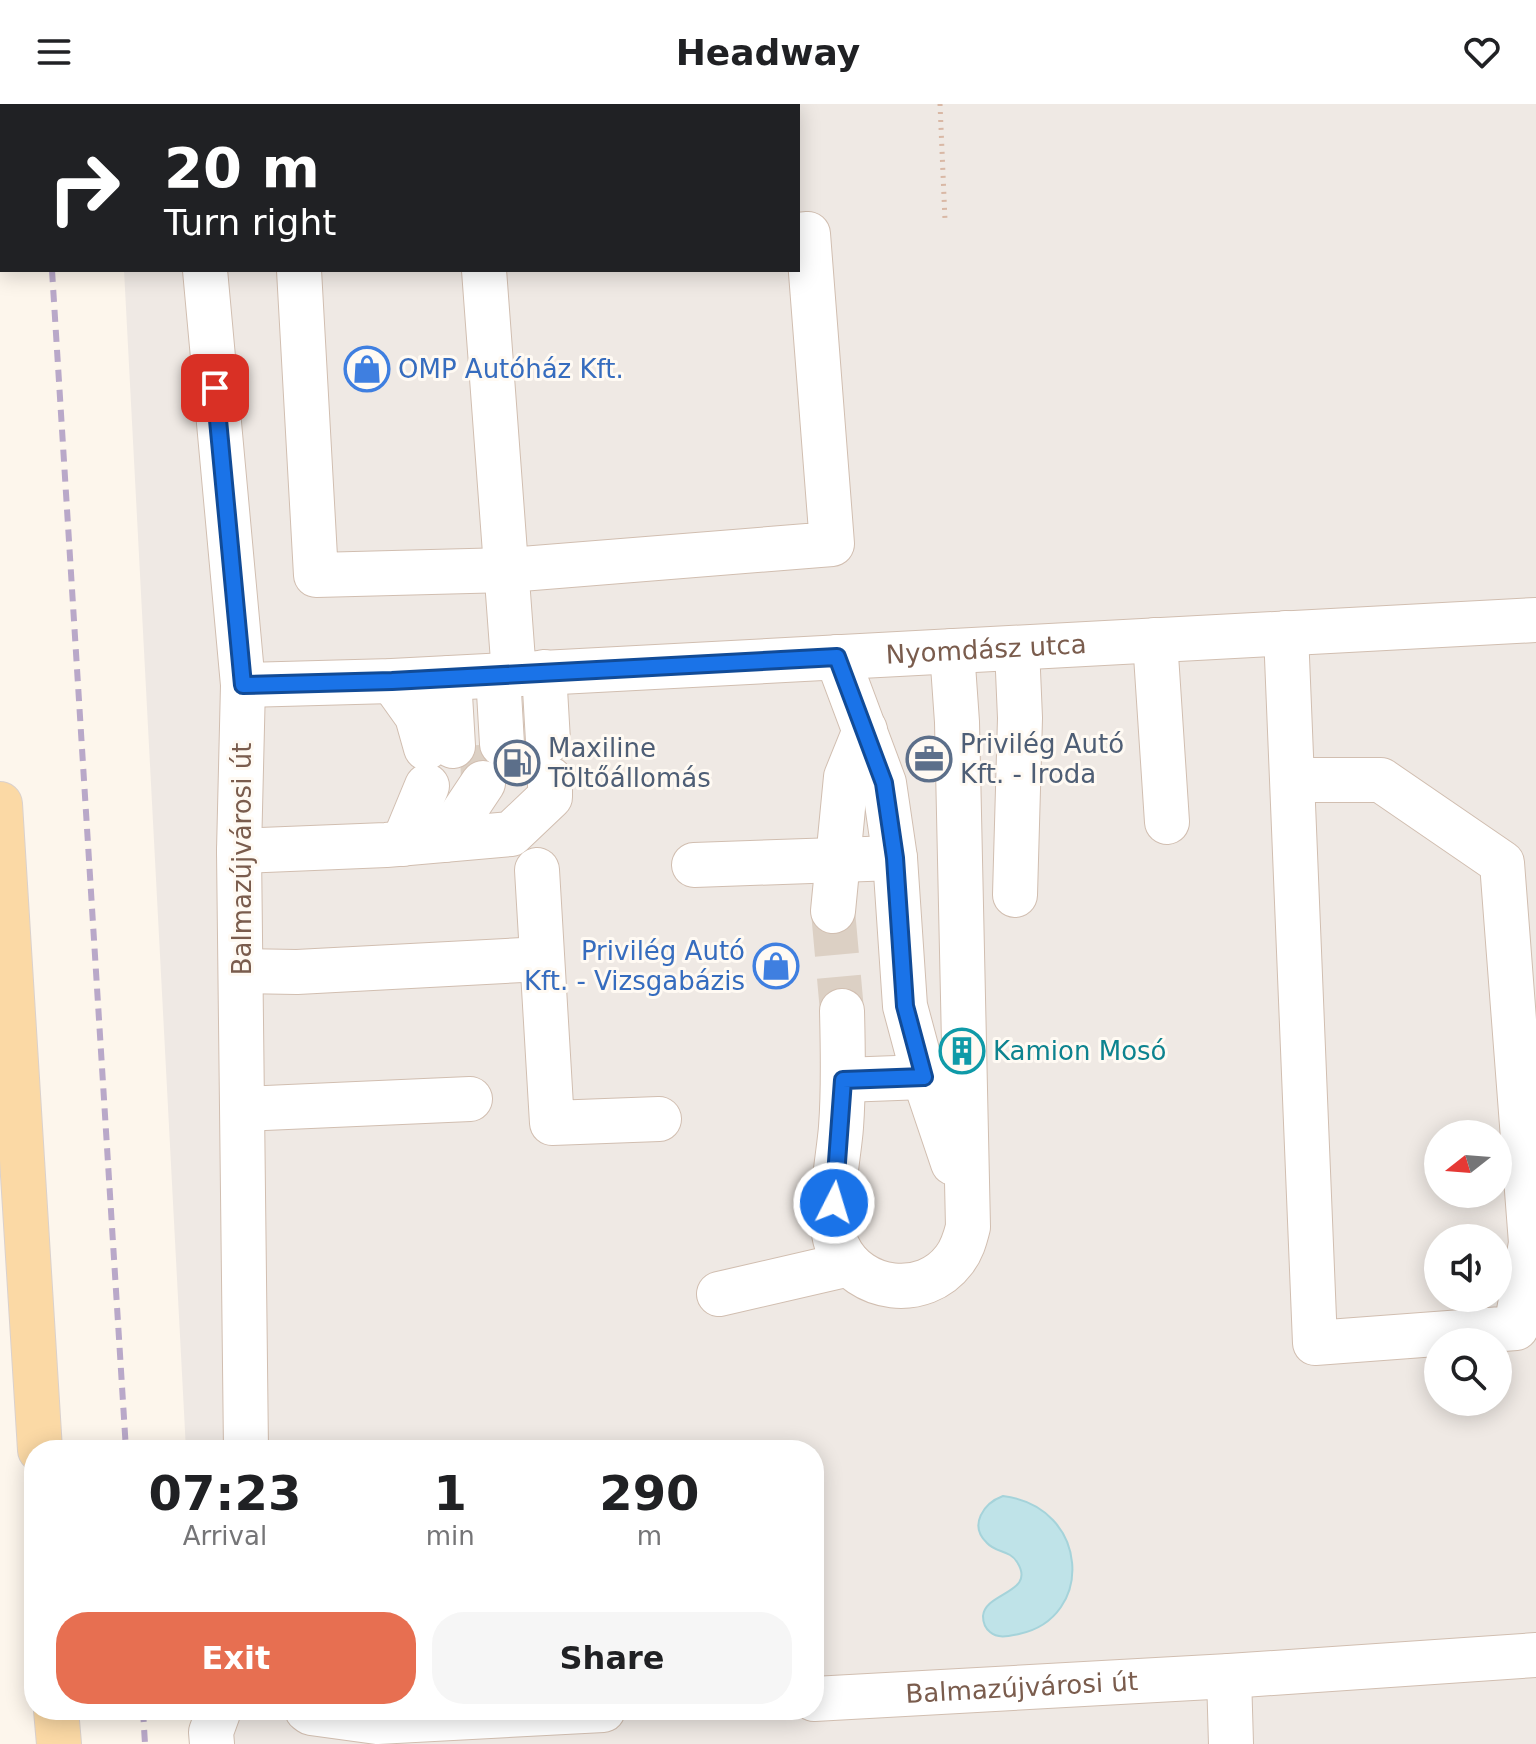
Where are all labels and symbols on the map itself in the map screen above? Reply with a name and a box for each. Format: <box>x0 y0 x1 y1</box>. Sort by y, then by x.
shop icon: OMP Autóház Kft. <box>343 345 391 393</box>
pin <box>181 354 249 422</box>
place label: OMP Autóház Kft. <box>398 354 624 384</box>
street label: Nyomdász utca <box>885 629 1087 670</box>
place label: Privilég Autó Kft. - Iroda <box>960 729 1124 789</box>
place label: Maxiline Töltőállomás <box>547 733 711 793</box>
office icon: Privilég Autó Kft. - Iroda <box>905 735 953 783</box>
fuel station icon: Maxiline Töltőállomás <box>493 739 541 787</box>
street label: Balmazújvárosi út <box>227 743 257 975</box>
place label: Privilég Autó Kft. - Vizsgabázis <box>524 936 745 996</box>
shop icon: Privilég Autó Kft. - Vizsgabázis <box>752 942 800 990</box>
building icon: Kamion Mosó <box>938 1027 986 1075</box>
place label: Kamion Mosó <box>993 1036 1167 1066</box>
north arrow <box>1424 1120 1512 1208</box>
position arrow <box>792 1161 876 1245</box>
street label: Balmazújvárosi út <box>905 1666 1139 1709</box>

